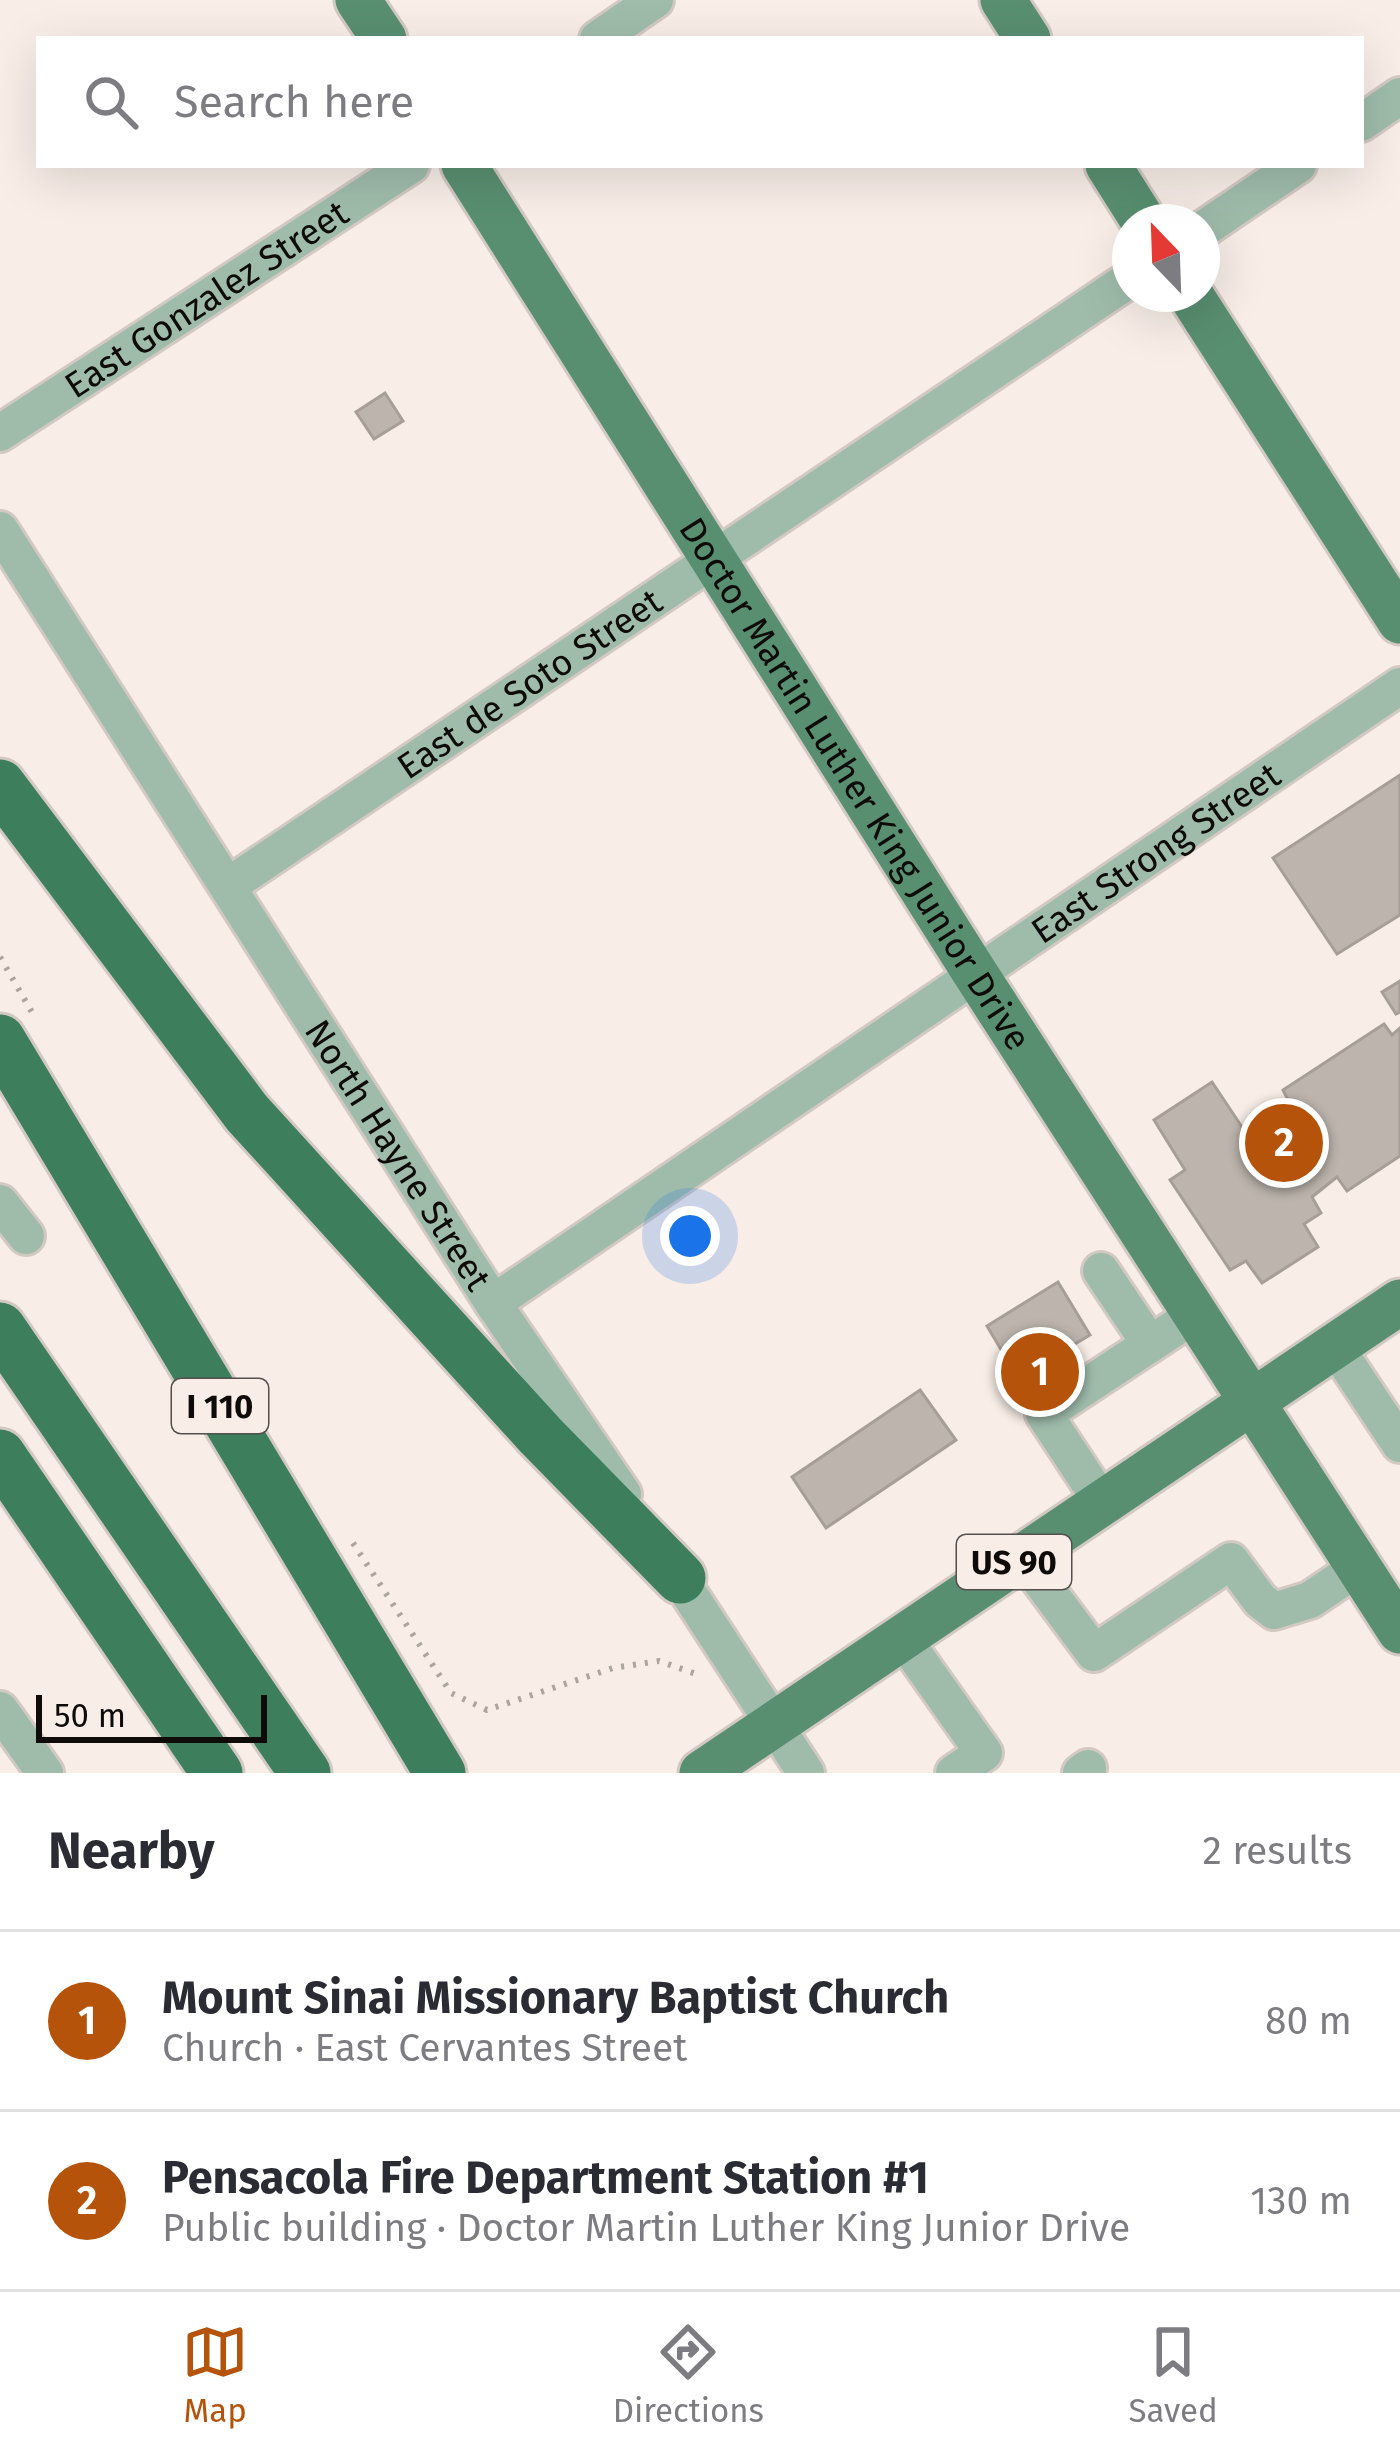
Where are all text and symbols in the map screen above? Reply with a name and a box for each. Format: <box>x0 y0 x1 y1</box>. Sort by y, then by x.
search box <box>36 36 1364 168</box>
icon: search <box>78 69 144 135</box>
text: Search here <box>174 75 414 129</box>
street label: East Gonzalez Street <box>57 191 357 408</box>
north arrow <box>1112 204 1220 312</box>
street label: Doctor Martin Luther King Junior Drive <box>670 510 1040 1059</box>
street label: East de Soto Street <box>389 580 670 789</box>
street label: East Strong Street <box>1023 753 1289 953</box>
street label: North Hayne Street <box>295 1012 500 1299</box>
pin: 2 <box>1245 1098 1323 1188</box>
your location <box>660 1206 720 1266</box>
pin: 1 <box>1001 1327 1079 1417</box>
road number: I 110 <box>172 1379 268 1433</box>
road number: US 90 <box>957 1535 1071 1589</box>
scale bar <box>36 1689 267 1742</box>
text: 50 m <box>54 1696 126 1736</box>
text: Nearby <box>48 1820 214 1882</box>
text: 2 results <box>1203 1828 1352 1874</box>
text: Mount Sinai Missionary Baptist Church <box>162 1971 949 2025</box>
text: 1 <box>78 1998 96 2044</box>
text: 80 m <box>1265 1998 1352 2044</box>
text: Church · East Cervantes Street <box>162 2025 687 2071</box>
text: Pensacola Fire Department Station #1 <box>162 2151 929 2205</box>
text: 2 <box>77 2178 97 2224</box>
text: 130 m <box>1250 2178 1352 2224</box>
text: Public building · Doctor Martin Luther King Junior Drive <box>162 2205 1130 2251</box>
tab: Map <box>182 2319 248 2431</box>
tab: Directions <box>613 2319 764 2431</box>
tab: Saved <box>1128 2319 1218 2431</box>

